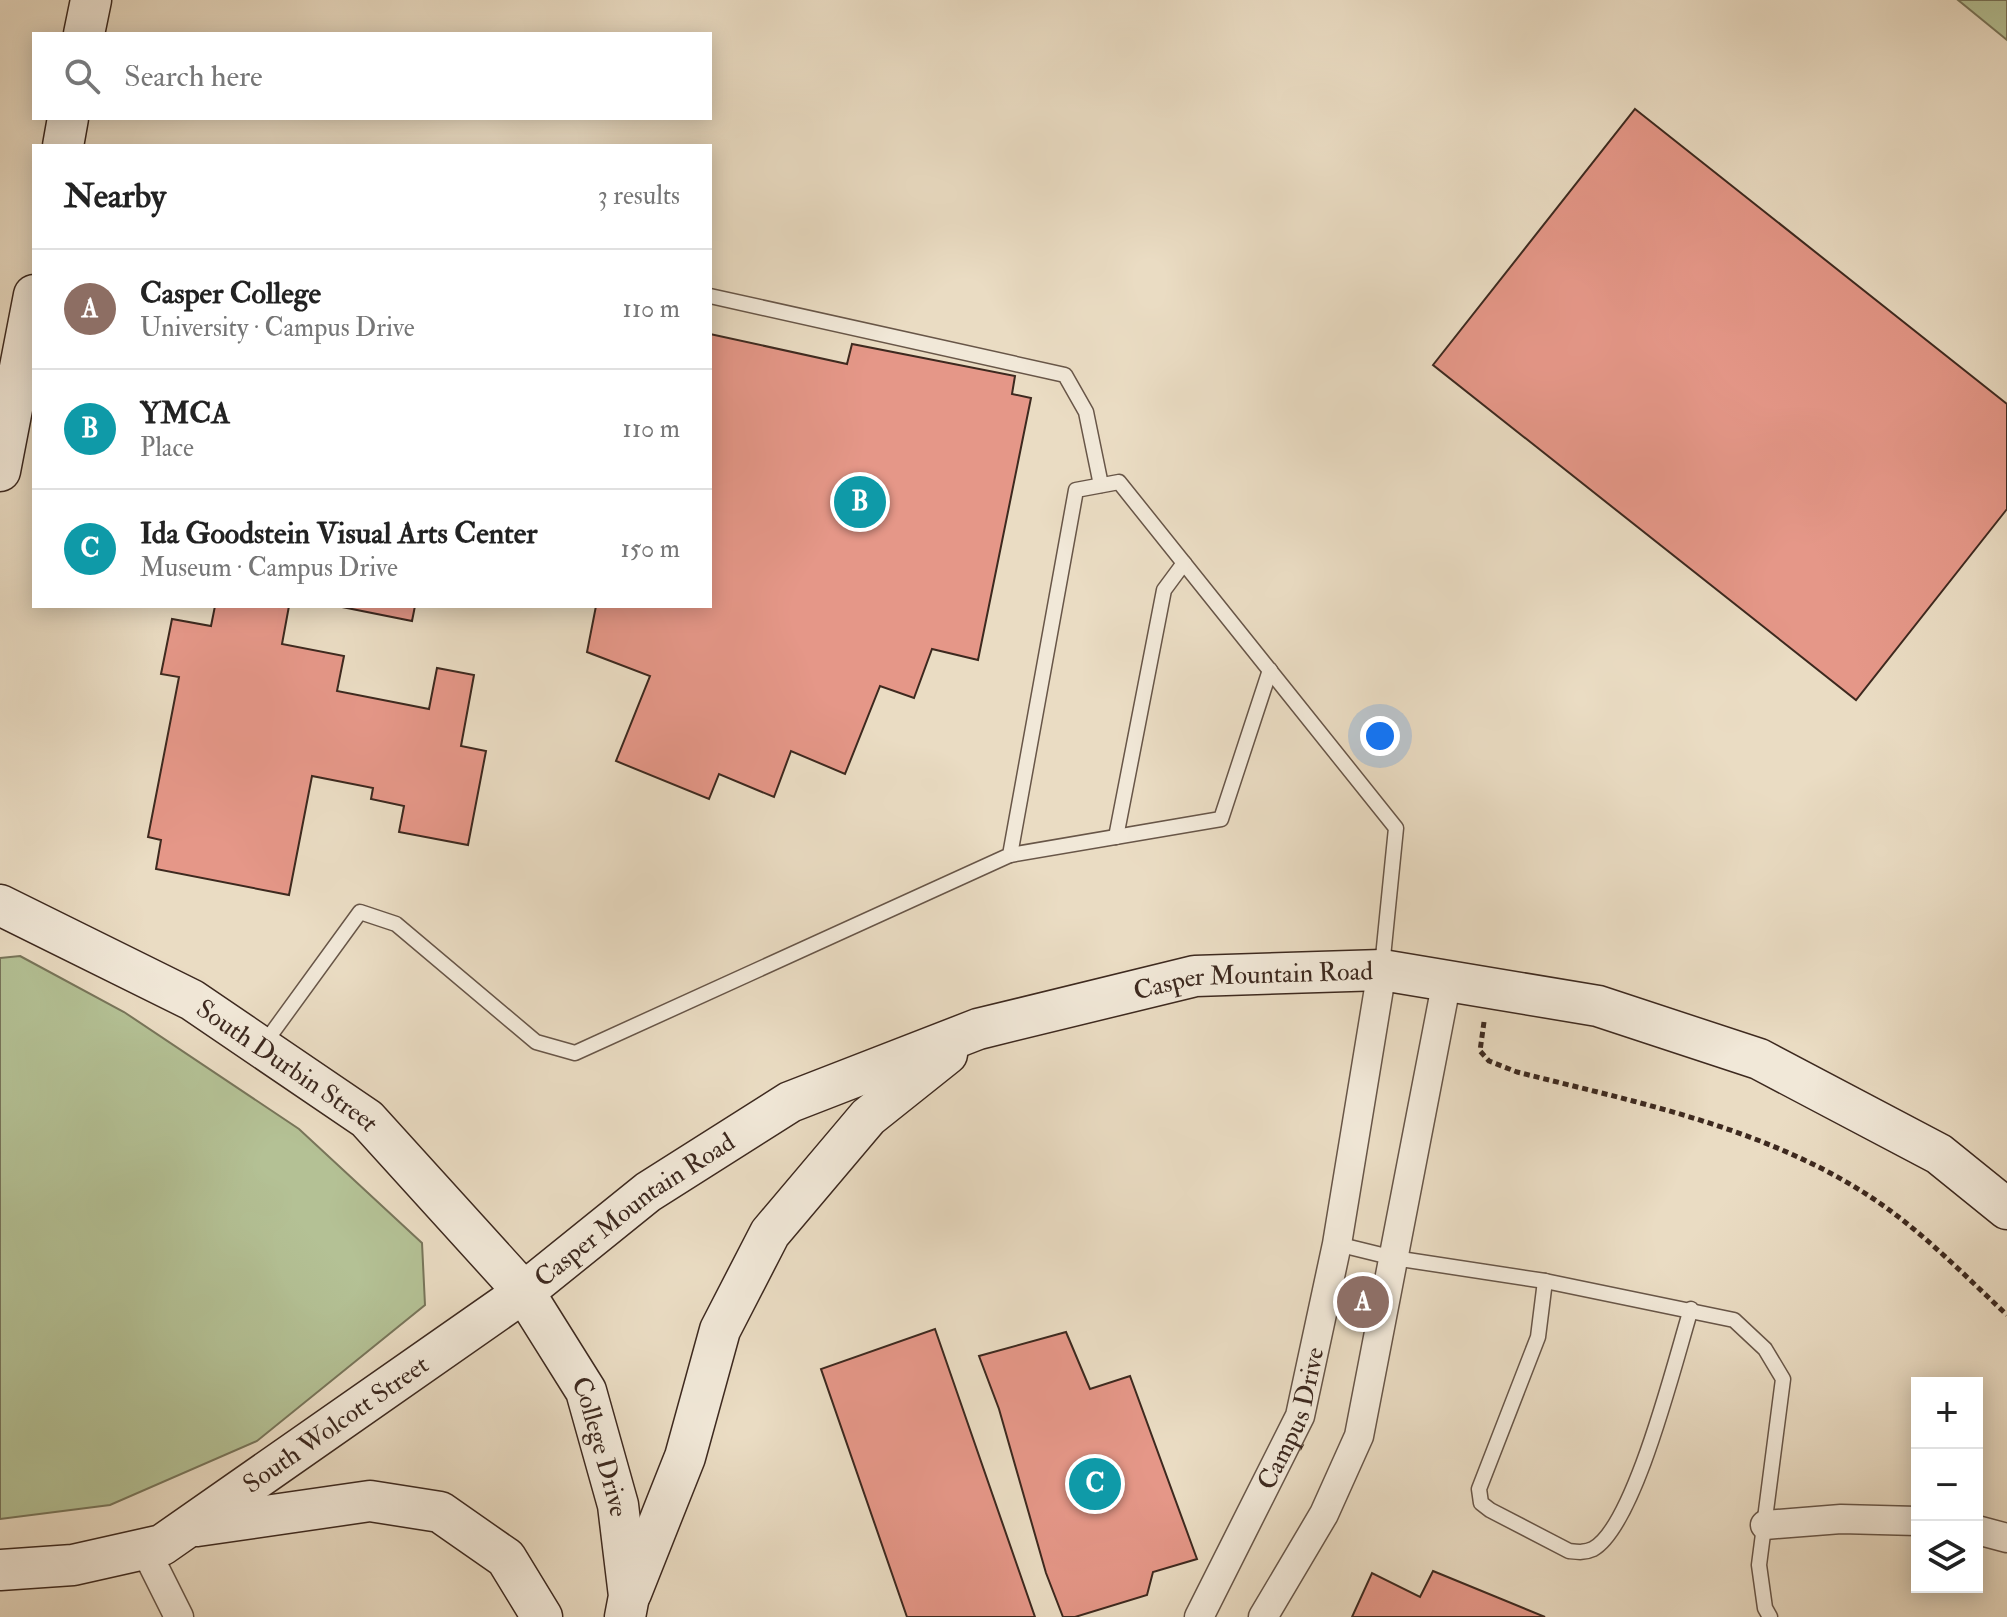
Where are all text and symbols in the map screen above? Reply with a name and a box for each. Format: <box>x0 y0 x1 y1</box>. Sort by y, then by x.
search box <box>32 32 712 120</box>
icon: search <box>60 54 104 98</box>
text: Search here <box>124 58 263 95</box>
text: Nearby <box>64 175 166 218</box>
text: 3 results <box>598 180 680 212</box>
text: Casper College <box>140 275 321 312</box>
text: A <box>82 293 98 325</box>
text: 110 m <box>623 293 680 325</box>
text: University · Campus Drive <box>140 312 415 344</box>
text: YMCA <box>140 395 230 432</box>
text: B <box>81 413 99 445</box>
text: 110 m <box>623 413 680 445</box>
text: Place <box>140 432 194 464</box>
pin: B <box>834 472 886 532</box>
text: Ida Goodstein Visual Arts Center <box>140 515 537 552</box>
text: C <box>80 533 100 565</box>
text: 150 m <box>621 533 680 565</box>
text: Museum · Campus Drive <box>140 552 398 584</box>
your location <box>1360 716 1400 756</box>
street label: Casper Mountain Road <box>1130 955 1374 1007</box>
street label: South Durbin Street <box>190 993 385 1138</box>
street label: Casper Mountain Road <box>528 1126 741 1294</box>
pin: A <box>1337 1272 1389 1332</box>
street label: Campus Drive <box>1251 1344 1331 1495</box>
street label: South Wolcott Street <box>237 1349 435 1500</box>
street label: College Drive <box>564 1371 634 1519</box>
map controls <box>1911 1377 1983 1593</box>
button: + <box>1911 1377 1983 1449</box>
button: − <box>1911 1449 1983 1521</box>
pin: C <box>1069 1454 1121 1514</box>
button: layers <box>1911 1521 1983 1593</box>

